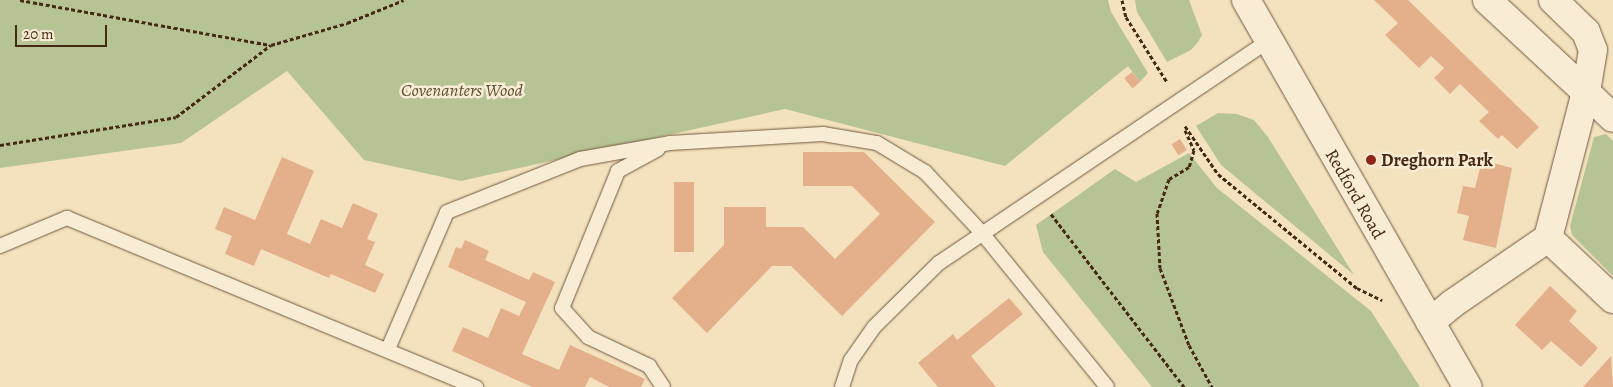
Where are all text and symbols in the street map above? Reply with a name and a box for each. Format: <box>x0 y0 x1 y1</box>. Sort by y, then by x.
scale bar <box>18 15 110 47</box>
text: 20 m <box>23 24 54 44</box>
park label: Covenanters Wood <box>401 79 523 101</box>
street label: Redford Road <box>1321 145 1389 243</box>
place label: Dreghorn Park <box>1381 149 1493 171</box>
marker: Dreghorn Park <box>1365 154 1377 166</box>

